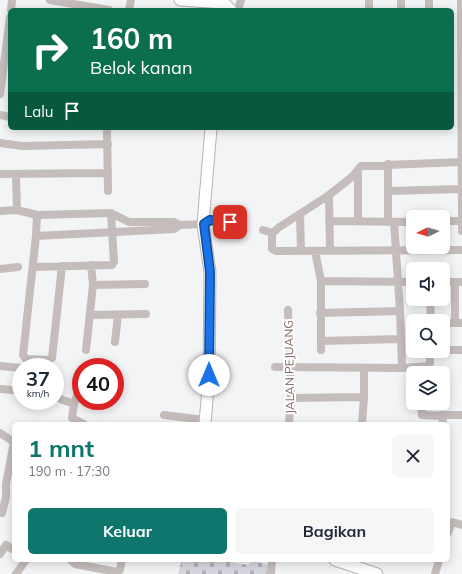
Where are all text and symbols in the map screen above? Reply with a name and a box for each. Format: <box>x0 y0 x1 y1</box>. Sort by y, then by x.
text: 160 m <box>90 21 173 56</box>
icon: right <box>24 24 76 76</box>
text: Belok kanan <box>90 56 192 79</box>
icon: arrive <box>61 100 83 122</box>
text: Lalu <box>24 102 53 121</box>
pin <box>213 205 247 239</box>
north arrow <box>406 210 450 254</box>
map controls <box>406 210 450 410</box>
icon: arrive <box>219 211 241 233</box>
button: sound <box>406 262 450 306</box>
button: search <box>406 314 450 358</box>
street label: JALAN PEJUANG <box>281 320 297 414</box>
position arrow <box>188 354 230 396</box>
speed limit sign: 40 <box>72 358 124 410</box>
text: 37 <box>26 366 50 391</box>
button: layers <box>406 366 450 410</box>
text: km/h <box>27 387 49 400</box>
text: 1 mnt <box>28 433 94 463</box>
button: close <box>392 435 434 477</box>
text: 190 m · 17:30 <box>28 463 110 479</box>
button: Keluar <box>28 508 227 554</box>
button: Bagikan <box>235 508 434 554</box>

